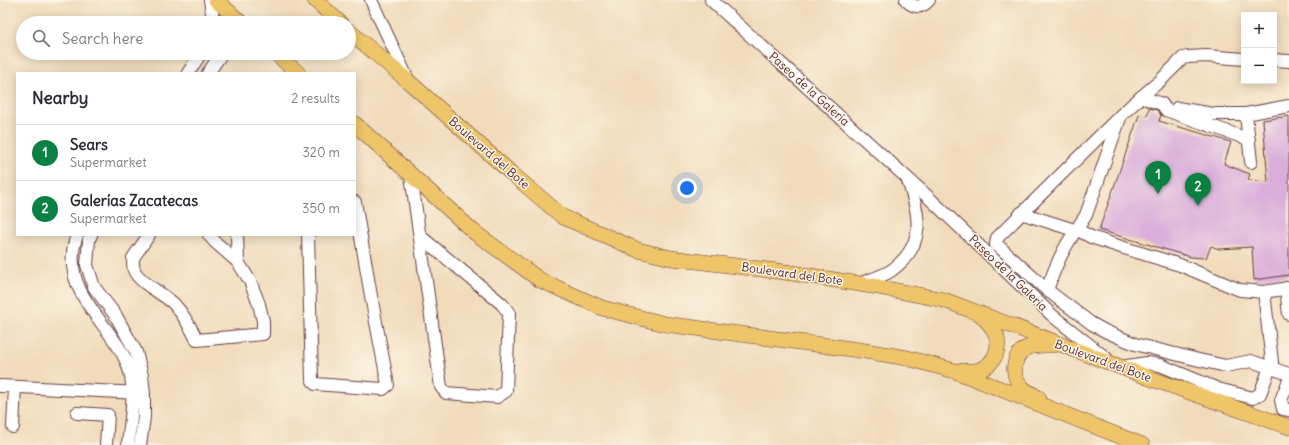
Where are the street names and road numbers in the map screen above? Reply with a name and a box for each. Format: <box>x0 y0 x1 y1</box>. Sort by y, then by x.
street label: Paseo de la Galería <box>766 49 853 129</box>
street label: Boulevard del Bote <box>446 114 533 192</box>
street label: Paseo de la Galeria <box>966 231 1051 314</box>
street label: Boulevard del Bote <box>741 259 844 288</box>
street label: Boulevard del Bote <box>1053 336 1154 385</box>

